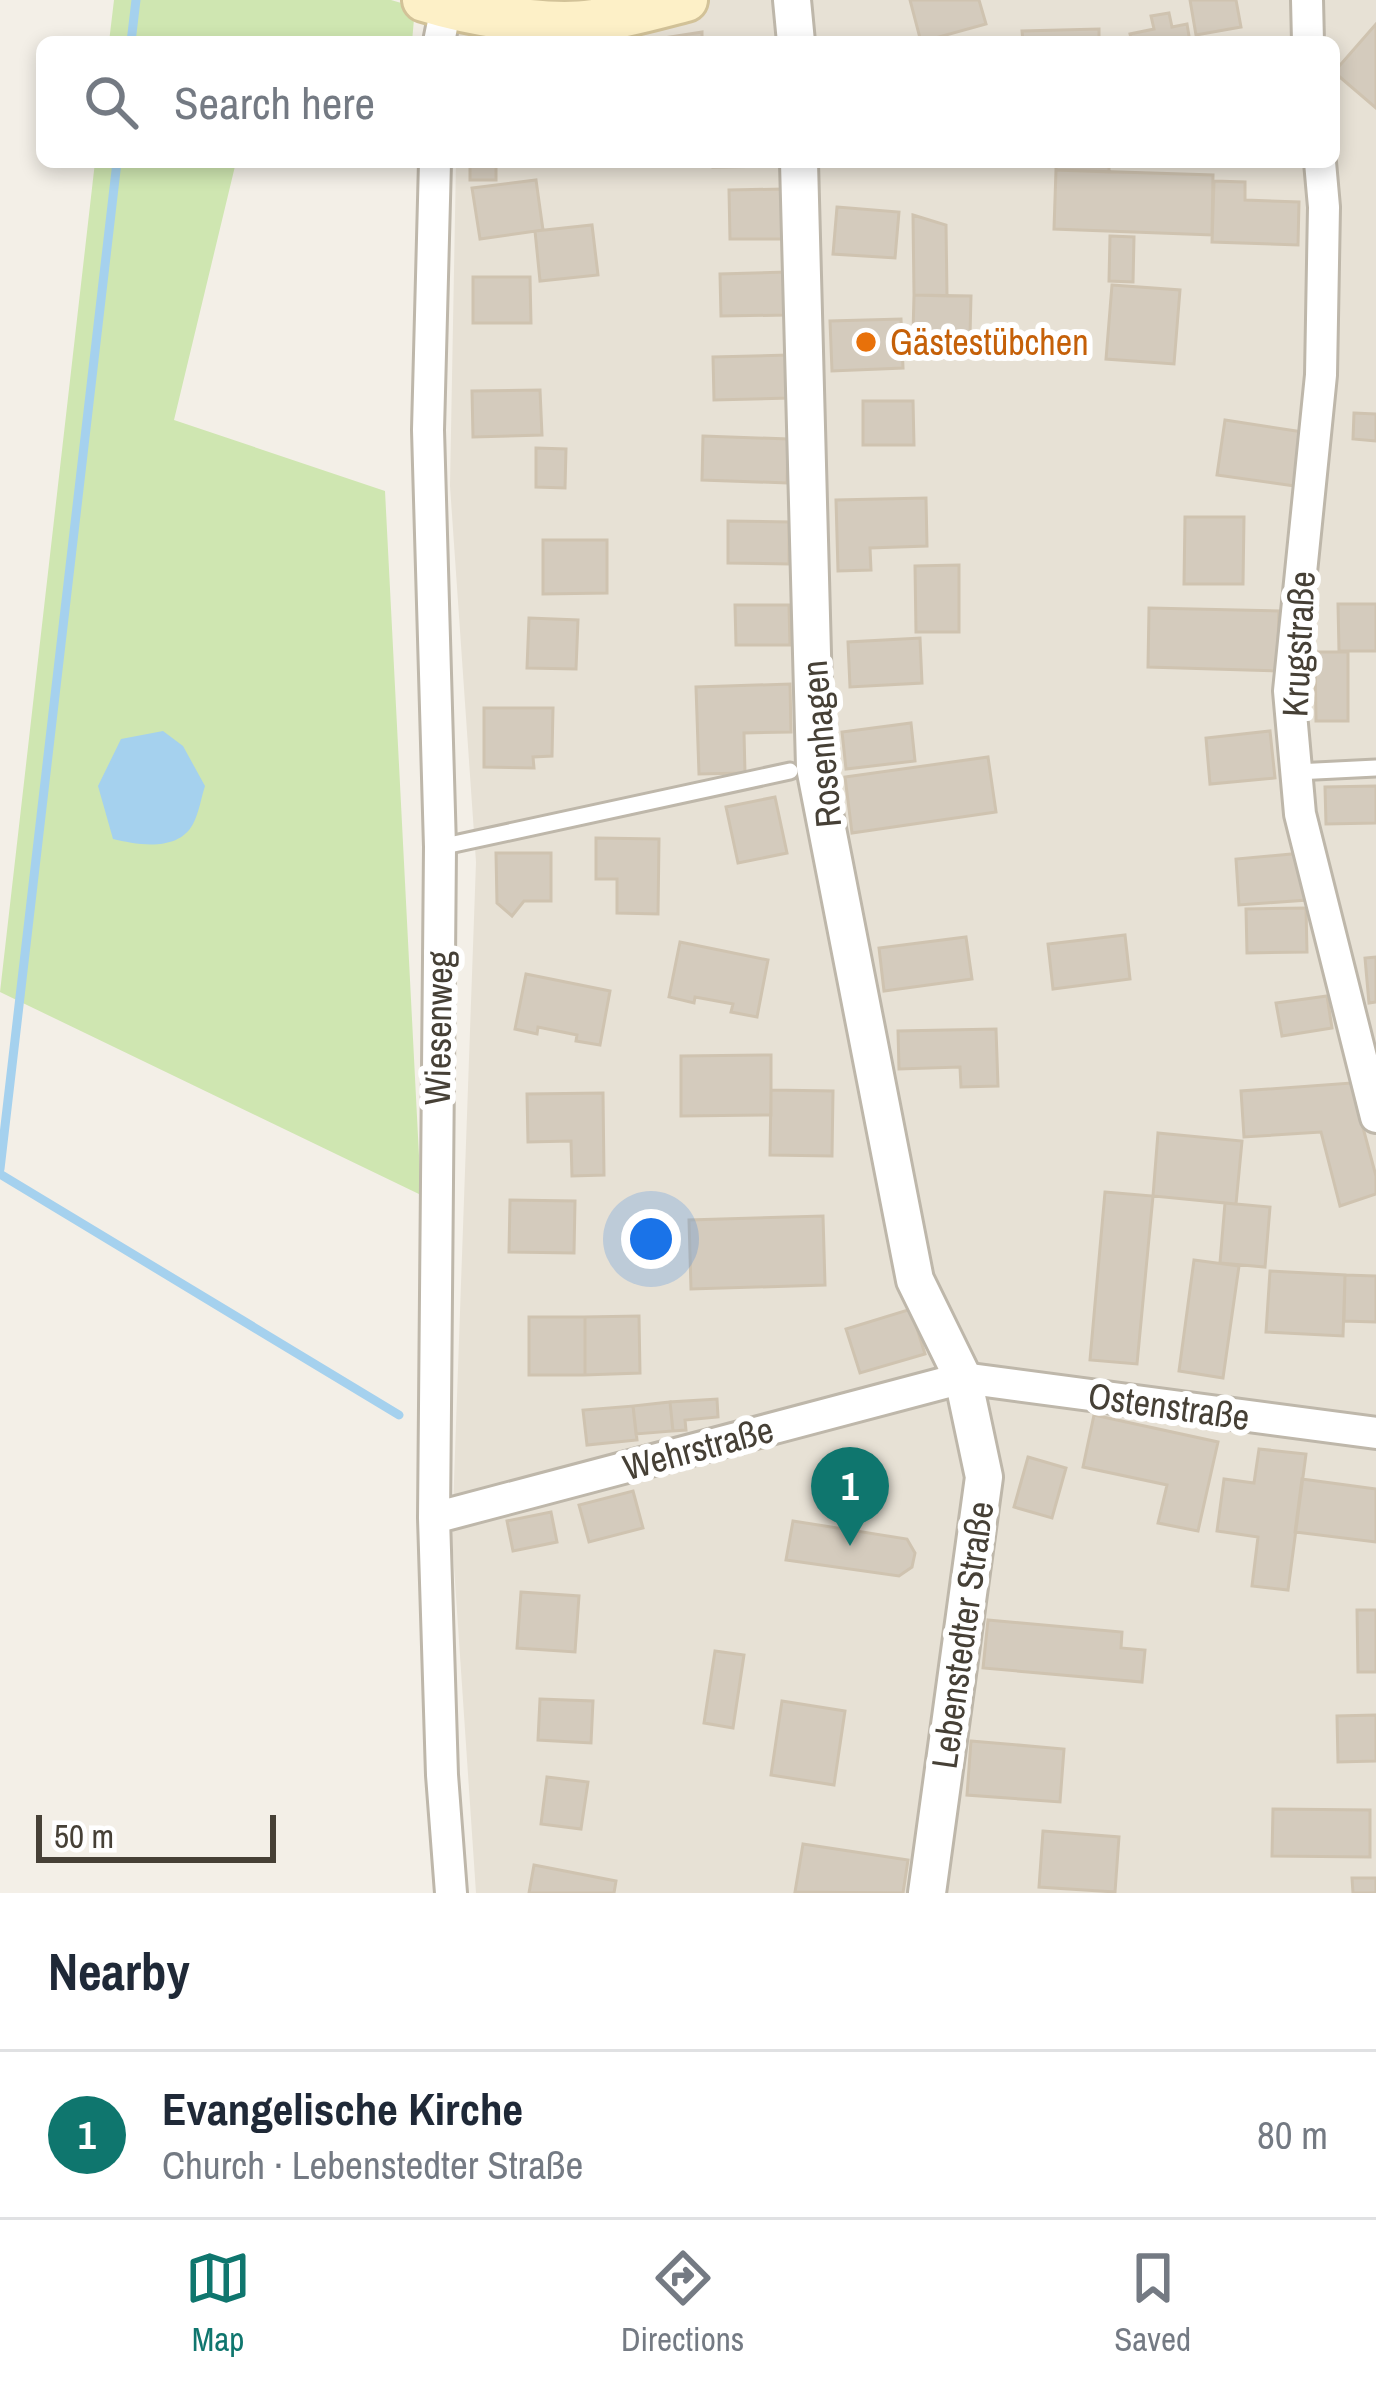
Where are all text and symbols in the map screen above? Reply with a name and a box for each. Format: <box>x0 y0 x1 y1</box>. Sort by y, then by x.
search box <box>36 36 1340 168</box>
icon: search <box>78 69 144 135</box>
text: Search here <box>174 72 375 133</box>
place label: Gästestübchen <box>890 318 1089 366</box>
marker: Gästestübchen <box>853 329 879 355</box>
street label: Krugstraße <box>1270 570 1326 718</box>
street label: Rosenhagen <box>790 659 852 829</box>
street label: Wiesenweg <box>413 950 463 1106</box>
your location <box>621 1209 681 1269</box>
street label: Ostenstraße <box>1085 1371 1253 1441</box>
street label: Wehrstraße <box>618 1405 778 1491</box>
pin: 1 <box>811 1447 889 1546</box>
street label: Lebenstedter Straße <box>920 1498 1004 1772</box>
scale bar <box>36 1809 276 1862</box>
text: 50 m <box>54 1814 114 1858</box>
text: Nearby <box>48 1937 190 2006</box>
text: Evangelische Kirche <box>162 2078 523 2139</box>
text: 1 <box>78 2109 96 2161</box>
text: 80 m <box>1257 2109 1328 2161</box>
text: Church · Lebenstedter Straße <box>162 2139 583 2191</box>
tab: Map <box>185 2245 251 2361</box>
tab: Directions <box>621 2245 744 2361</box>
tab: Saved <box>1114 2245 1191 2361</box>

